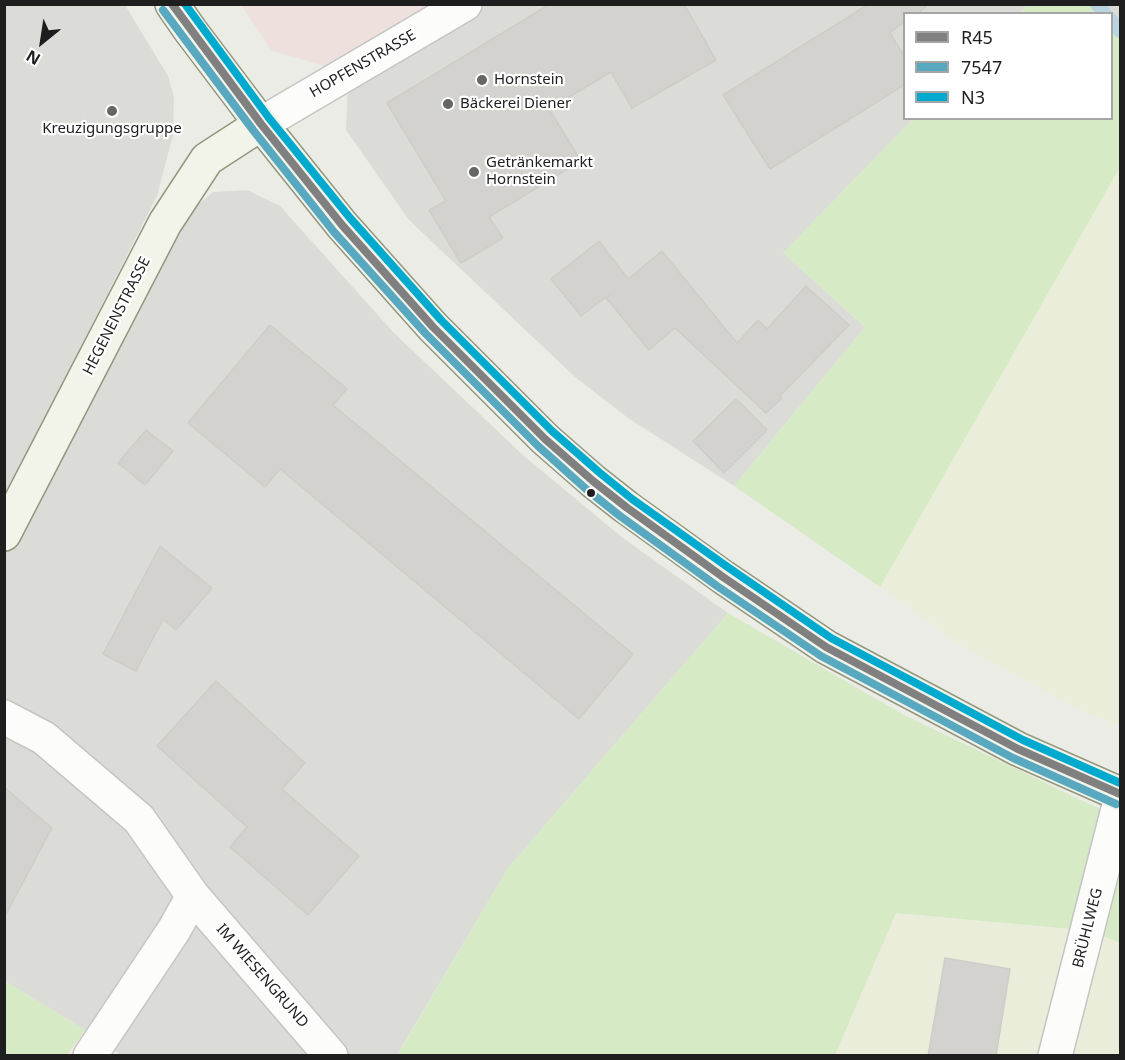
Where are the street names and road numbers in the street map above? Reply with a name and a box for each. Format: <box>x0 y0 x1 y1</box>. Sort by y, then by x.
street label: HOPFENSTRASSE <box>307 26 419 102</box>
street label: HEGENENSTRASSE <box>79 254 155 378</box>
street label: BRÜHLWEG <box>1069 886 1107 970</box>
street label: IM WIESENGRUND <box>212 920 312 1032</box>

